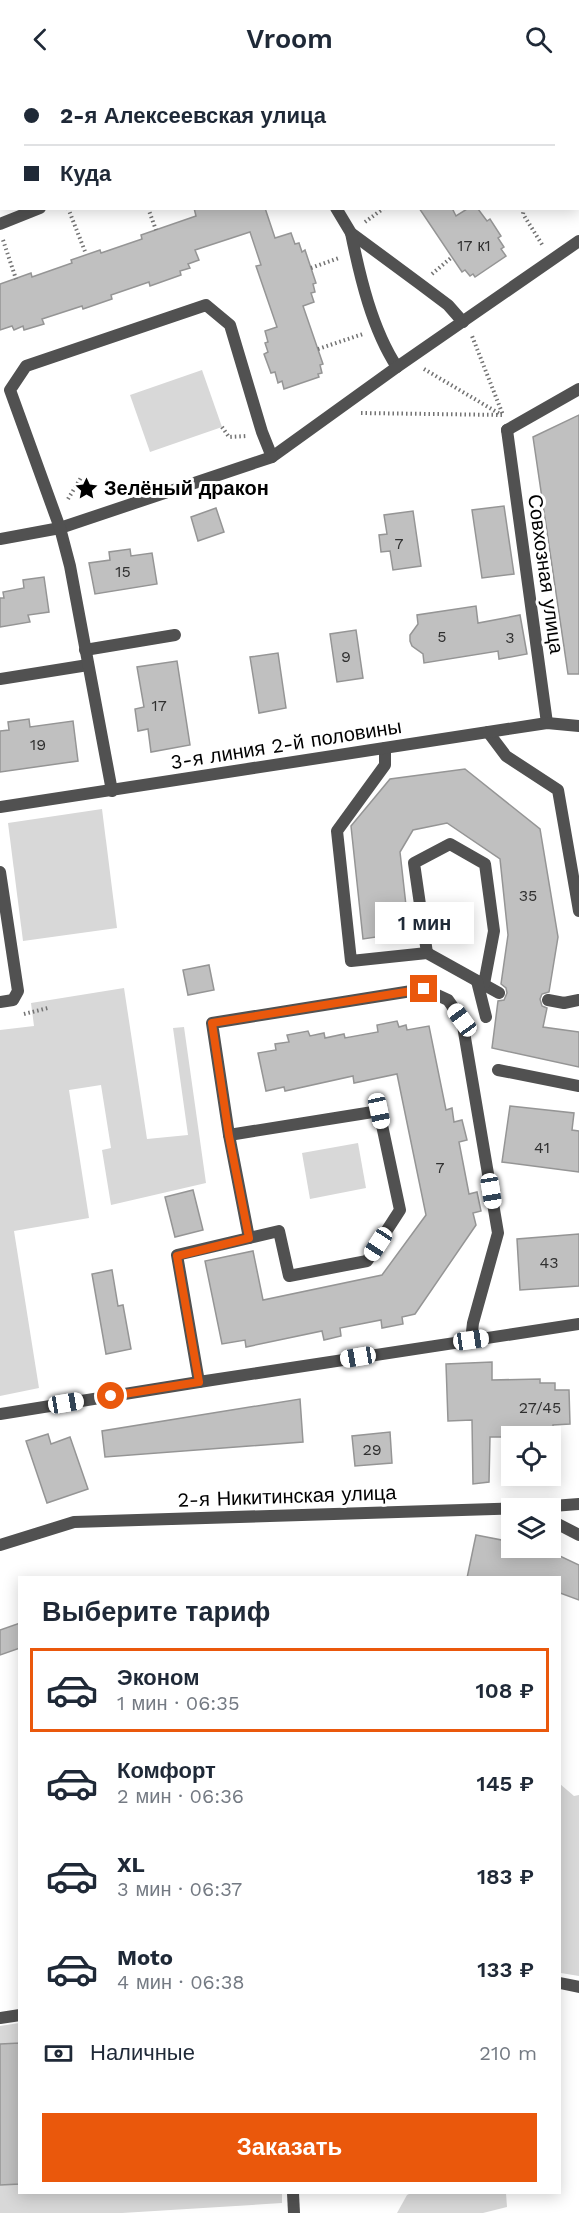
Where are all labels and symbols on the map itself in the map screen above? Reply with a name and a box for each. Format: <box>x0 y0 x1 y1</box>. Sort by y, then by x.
house number: 17 к1 <box>457 236 491 255</box>
place icon: Зелёный дракон <box>73 475 99 501</box>
place label: Зелёный дракон <box>104 476 269 500</box>
street label: Совхозная улица <box>523 493 569 656</box>
house number: 7 <box>395 534 404 553</box>
house number: 15 <box>115 562 131 581</box>
house number: 5 <box>437 627 447 646</box>
house number: 3 <box>505 628 515 647</box>
house number: 9 <box>341 647 351 666</box>
house number: 17 <box>151 696 167 715</box>
street label: 3-я линия 2-й половины <box>169 714 403 774</box>
house number: 19 <box>30 735 46 754</box>
house number: 35 <box>519 886 537 905</box>
callout: 1 мин <box>374 902 474 944</box>
route end <box>410 975 437 1002</box>
car <box>444 1000 480 1040</box>
car <box>366 1092 392 1130</box>
house number: 41 <box>534 1138 550 1157</box>
house number: 7 <box>436 1158 445 1177</box>
car <box>479 1172 503 1210</box>
car <box>361 1224 395 1264</box>
house number: 43 <box>539 1253 559 1272</box>
car <box>452 1329 490 1351</box>
car <box>339 1345 377 1369</box>
route start <box>97 1382 124 1409</box>
car <box>47 1391 85 1415</box>
house number: 27/45 <box>519 1398 561 1417</box>
house number: 29 <box>362 1440 382 1459</box>
street label: 2-я Никитинская улица <box>177 1480 398 1512</box>

